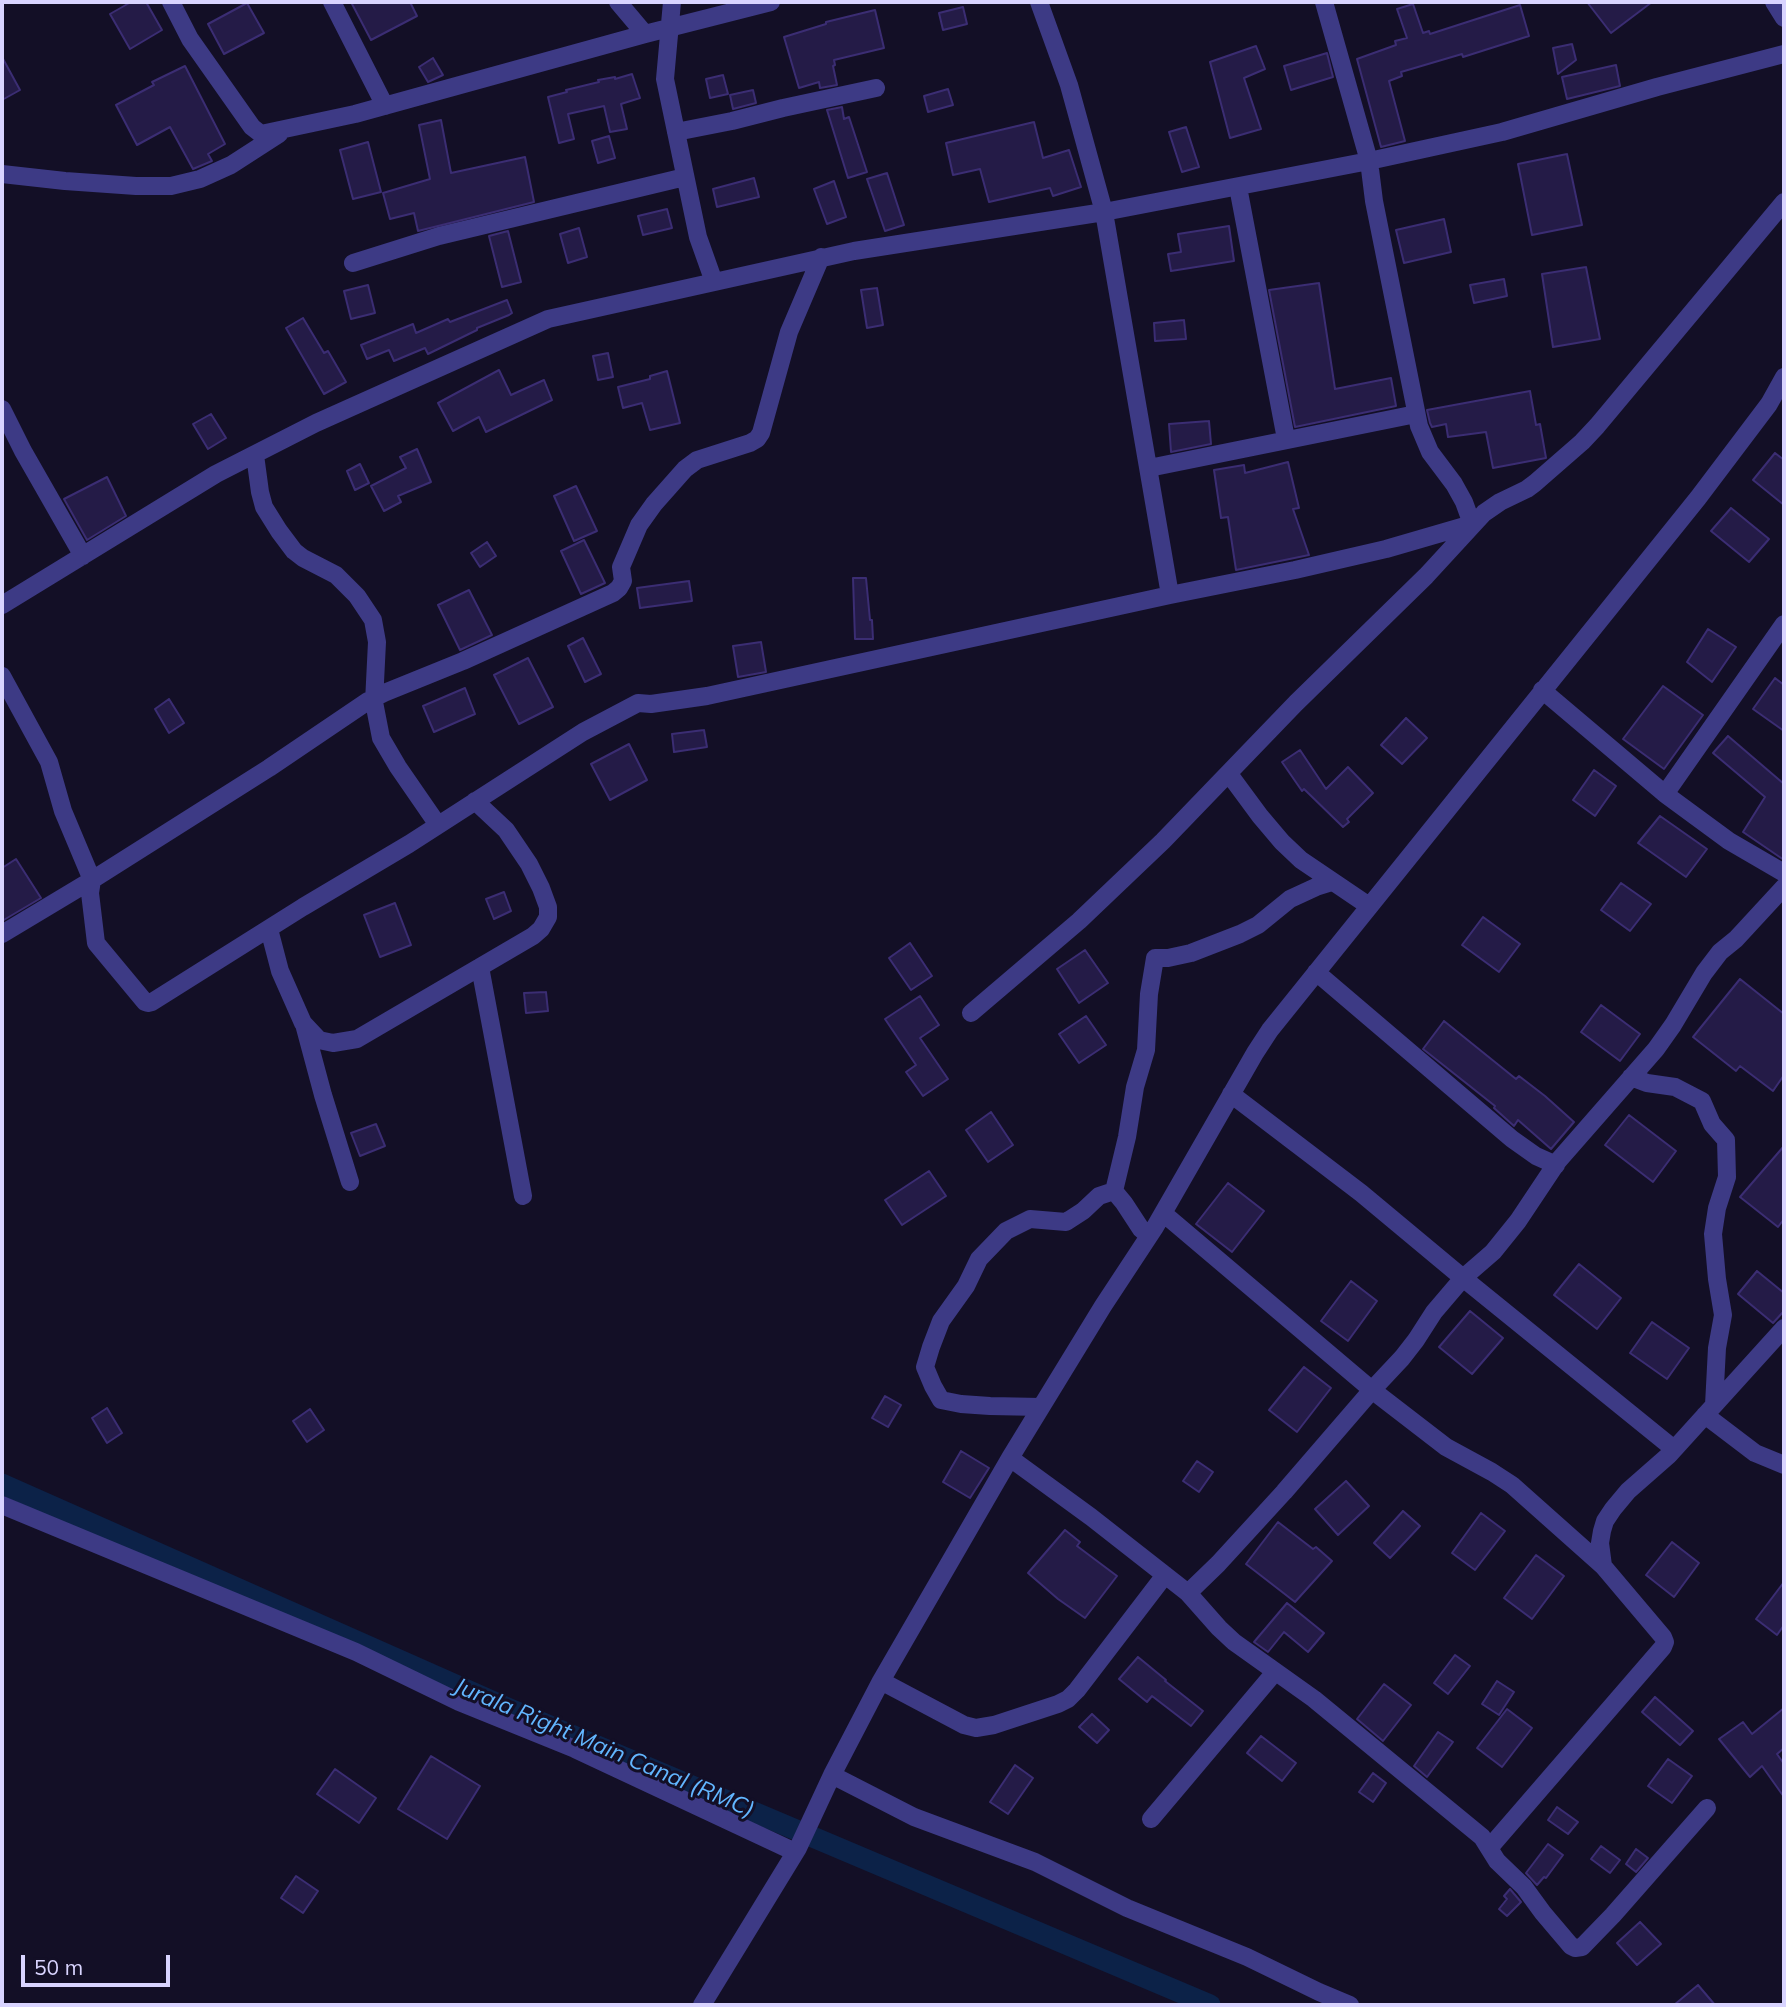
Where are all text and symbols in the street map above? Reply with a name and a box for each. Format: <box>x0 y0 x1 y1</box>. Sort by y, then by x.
water label: Jurala Right Main Canal (RMC) <box>450 1672 758 1824</box>
scale bar <box>24 1940 173 1984</box>
text: 50 m <box>34 1954 83 1980</box>

